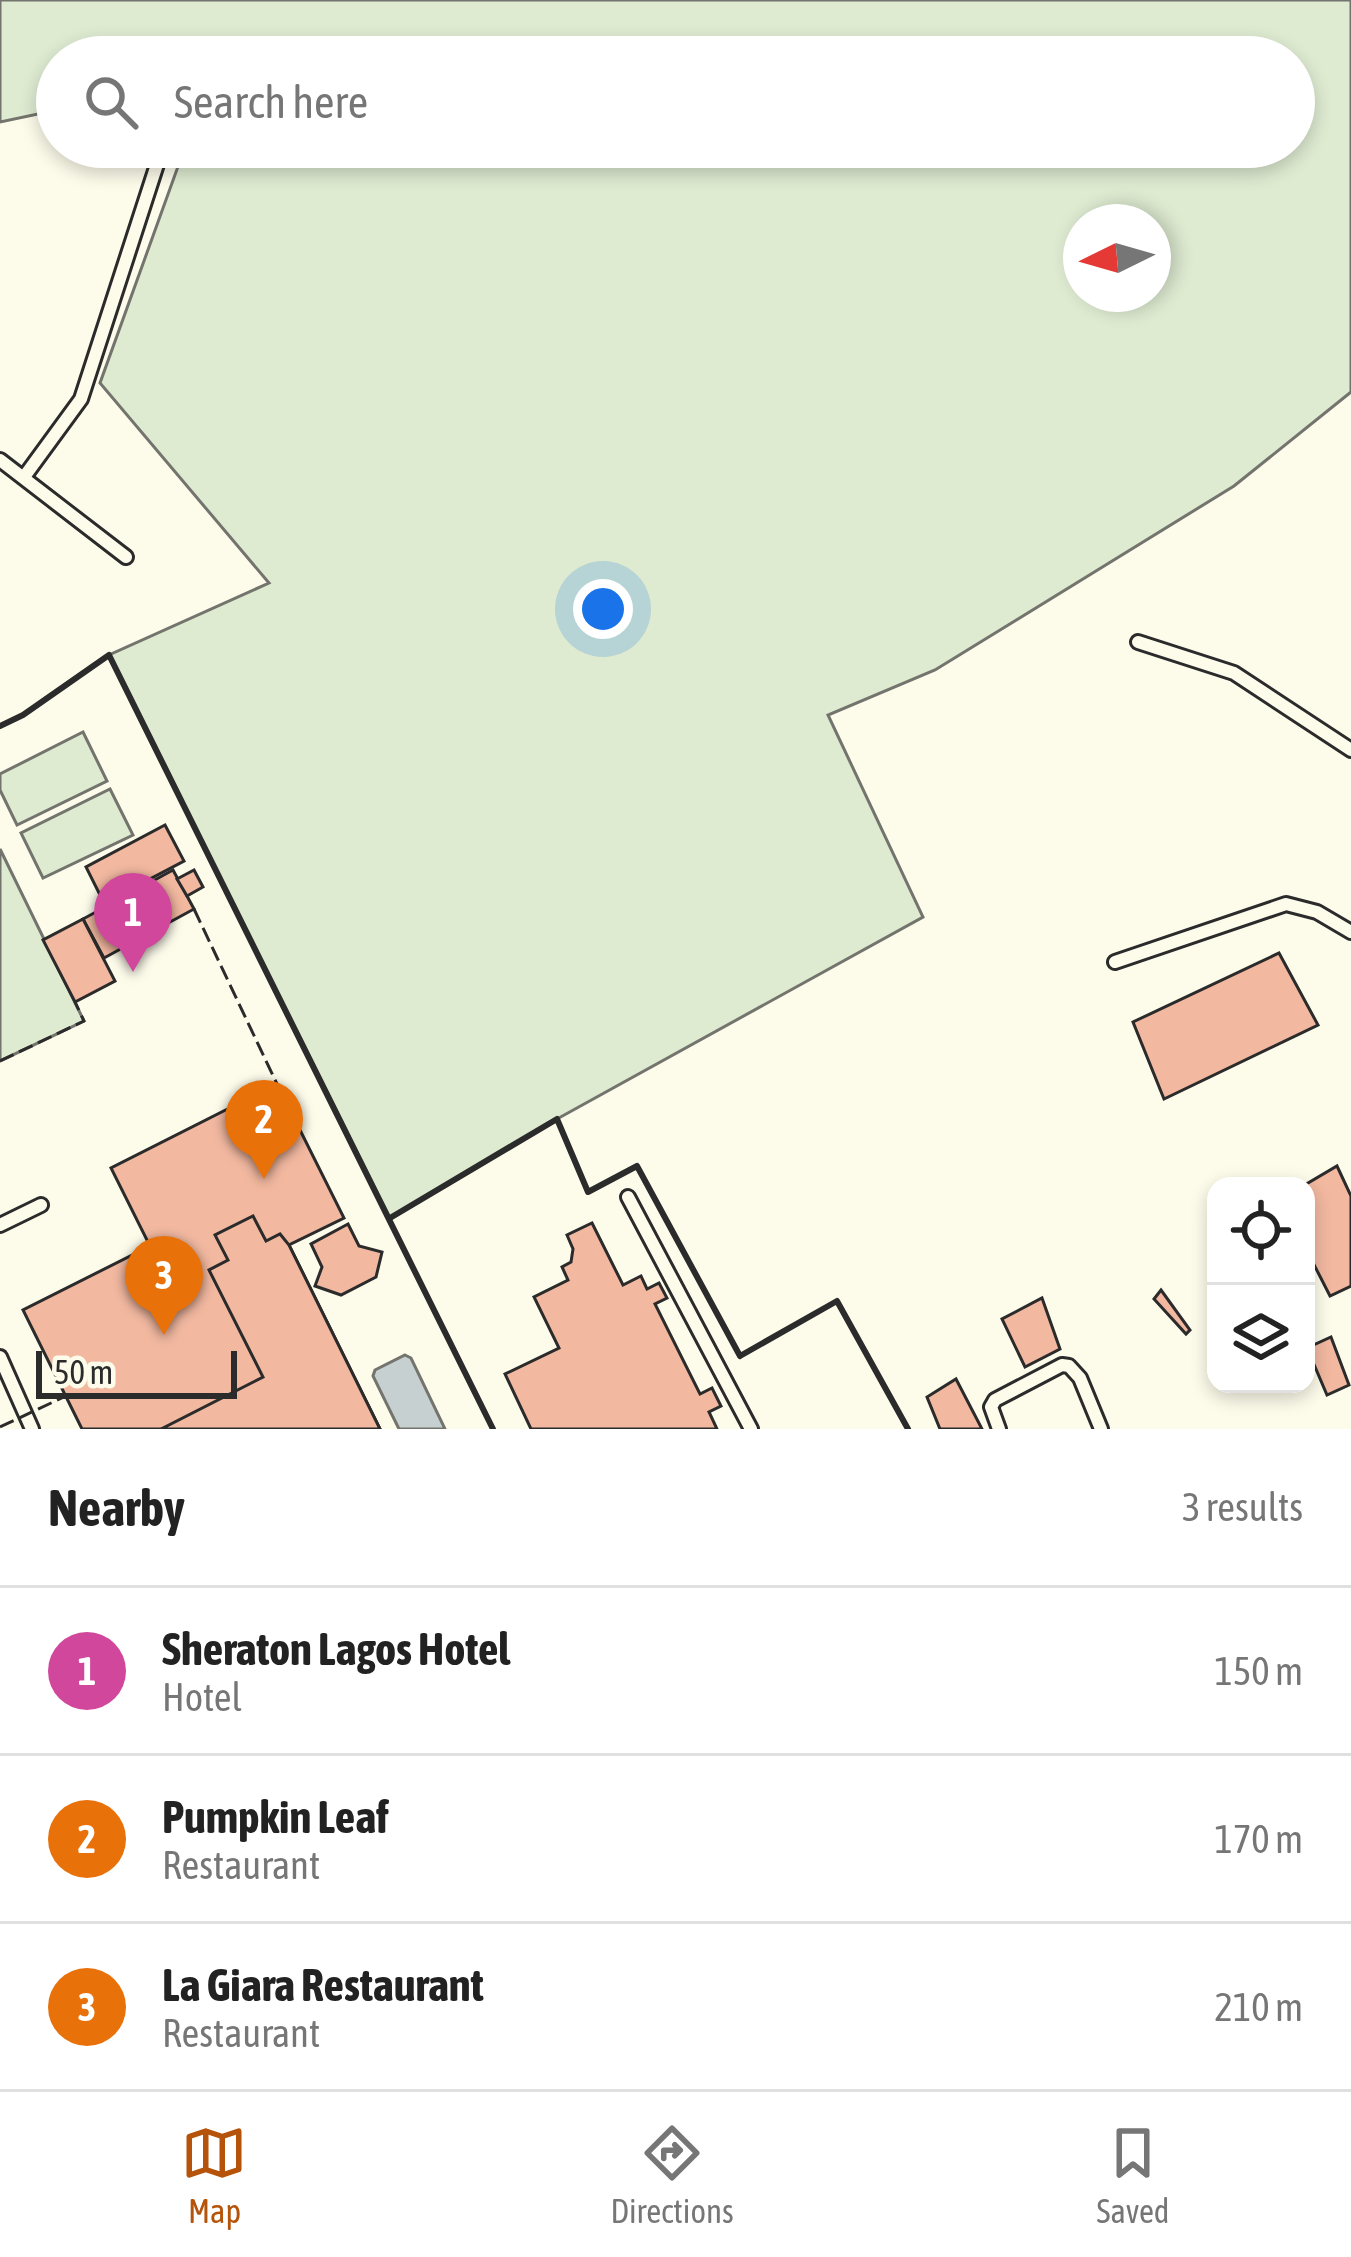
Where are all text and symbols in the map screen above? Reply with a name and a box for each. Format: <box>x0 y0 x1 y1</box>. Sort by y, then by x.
search box <box>36 36 1315 168</box>
icon: search <box>78 69 144 135</box>
text: Search here <box>174 76 368 128</box>
north arrow <box>1063 204 1171 312</box>
your location <box>573 579 633 639</box>
pin: 1 <box>94 873 172 972</box>
pin: 2 <box>225 1080 303 1179</box>
map controls <box>1207 1177 1315 1393</box>
button: locate <box>1207 1177 1315 1285</box>
pin: 3 <box>125 1236 203 1335</box>
button: layers <box>1207 1285 1315 1393</box>
scale bar <box>36 1345 237 1398</box>
text: 50 m <box>54 1353 113 1391</box>
text: Nearby <box>48 1478 185 1537</box>
text: 3 results <box>1182 1485 1303 1529</box>
text: Sheraton Lagos Hotel <box>162 1623 510 1675</box>
text: 1 <box>78 1649 96 1693</box>
text: 150 m <box>1215 1649 1303 1693</box>
text: Hotel <box>162 1675 242 1719</box>
text: Pumpkin Leaf <box>162 1791 389 1843</box>
text: 2 <box>78 1817 96 1861</box>
text: 170 m <box>1215 1817 1303 1861</box>
text: Restaurant <box>162 1843 320 1887</box>
text: La Giara Restaurant <box>162 1959 484 2011</box>
text: 3 <box>78 1985 96 2029</box>
text: 210 m <box>1215 1985 1303 2029</box>
text: Restaurant <box>162 2011 320 2055</box>
tab: Map <box>181 2120 247 2230</box>
tab: Directions <box>610 2120 734 2230</box>
tab: Saved <box>1097 2120 1169 2230</box>

